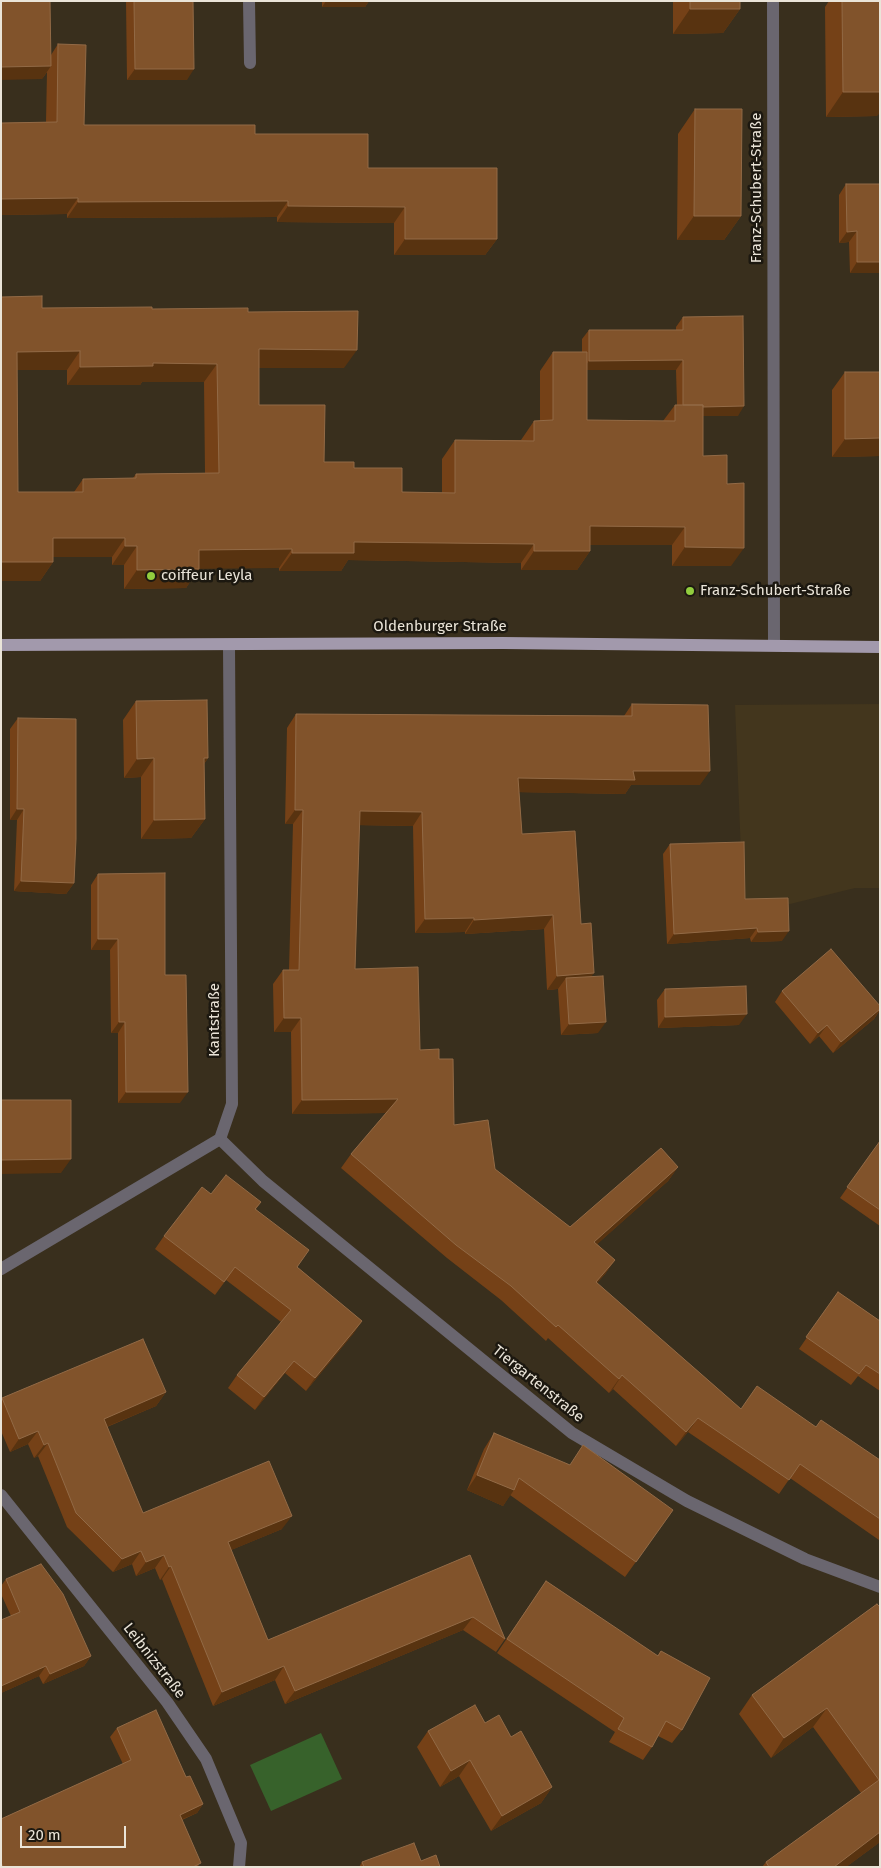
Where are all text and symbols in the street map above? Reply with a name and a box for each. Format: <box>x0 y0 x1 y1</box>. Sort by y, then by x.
street label: Franz-Schubert-Straße <box>748 113 766 263</box>
place label: coiffeur Leyla <box>161 567 252 585</box>
marker: coiffeur Leyla <box>145 570 157 582</box>
place label: Franz-Schubert-Straße <box>700 582 851 600</box>
marker: Franz-Schubert-Straße <box>684 585 696 597</box>
street label: Oldenburger Straße <box>373 618 507 636</box>
street label: Kantstraße <box>206 983 224 1057</box>
street label: Tiergartenstraße <box>489 1342 587 1426</box>
street label: Leibnizstraße <box>119 1620 189 1702</box>
scale bar <box>22 1816 129 1848</box>
text: 20 m <box>28 1826 61 1844</box>

